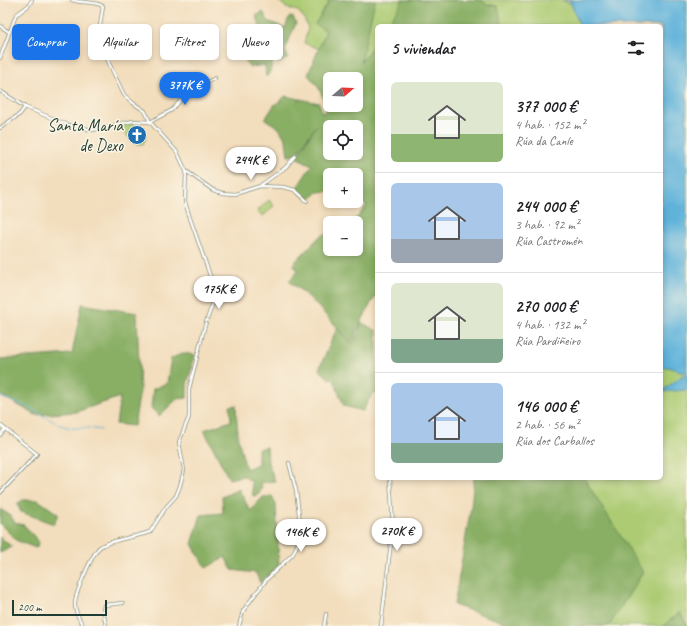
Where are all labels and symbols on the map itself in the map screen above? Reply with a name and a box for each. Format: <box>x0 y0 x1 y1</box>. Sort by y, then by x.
pin: 377K € <box>152 72 218 106</box>
north arrow <box>323 72 363 112</box>
place label: Santa María de Dexo <box>47 115 125 156</box>
church icon: Santa María de Dexo <box>126 124 148 146</box>
pin: 244K € <box>218 147 284 181</box>
pin: 175K € <box>186 276 252 310</box>
pin: 270K € <box>364 518 430 552</box>
pin: 146K € <box>268 519 334 553</box>
scale bar <box>12 598 107 617</box>

